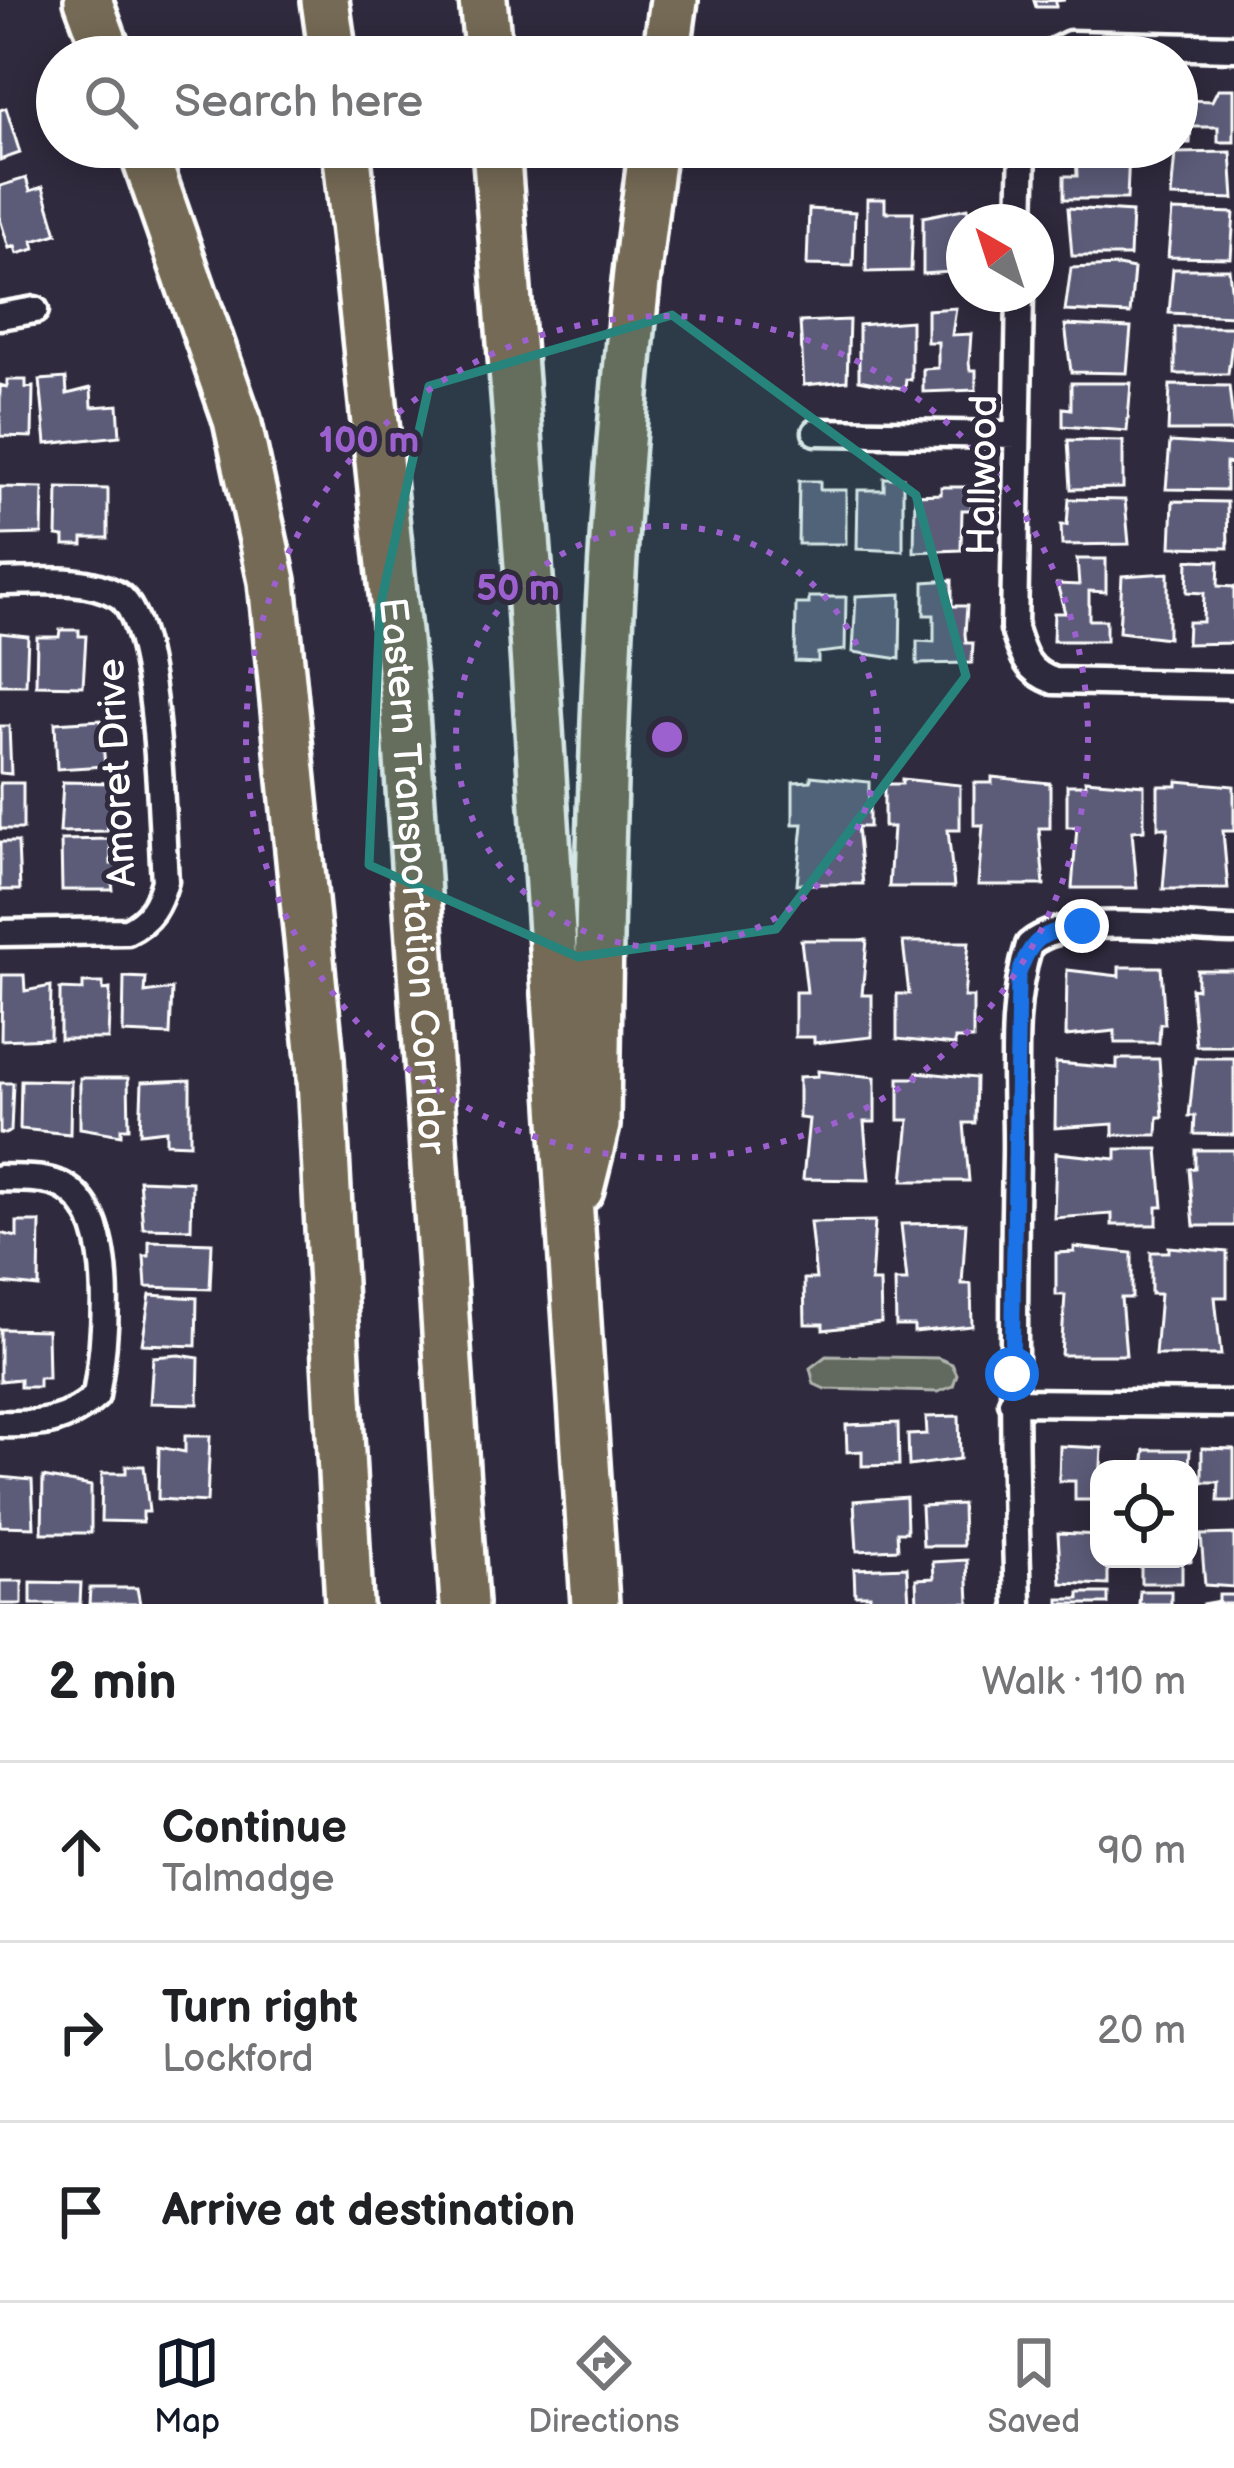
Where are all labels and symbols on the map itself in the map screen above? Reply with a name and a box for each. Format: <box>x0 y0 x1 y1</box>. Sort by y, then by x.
north arrow <box>946 204 1054 312</box>
street label: Hallwood <box>959 394 1008 556</box>
text: 100 m <box>319 420 419 463</box>
text: 50 m <box>476 568 560 611</box>
street label: Eastern Transportation Corridor <box>368 595 455 1157</box>
street label: Amoret Drive <box>88 657 147 888</box>
centre of rings <box>646 716 688 758</box>
route end <box>1055 899 1109 953</box>
route start <box>985 1347 1039 1401</box>

